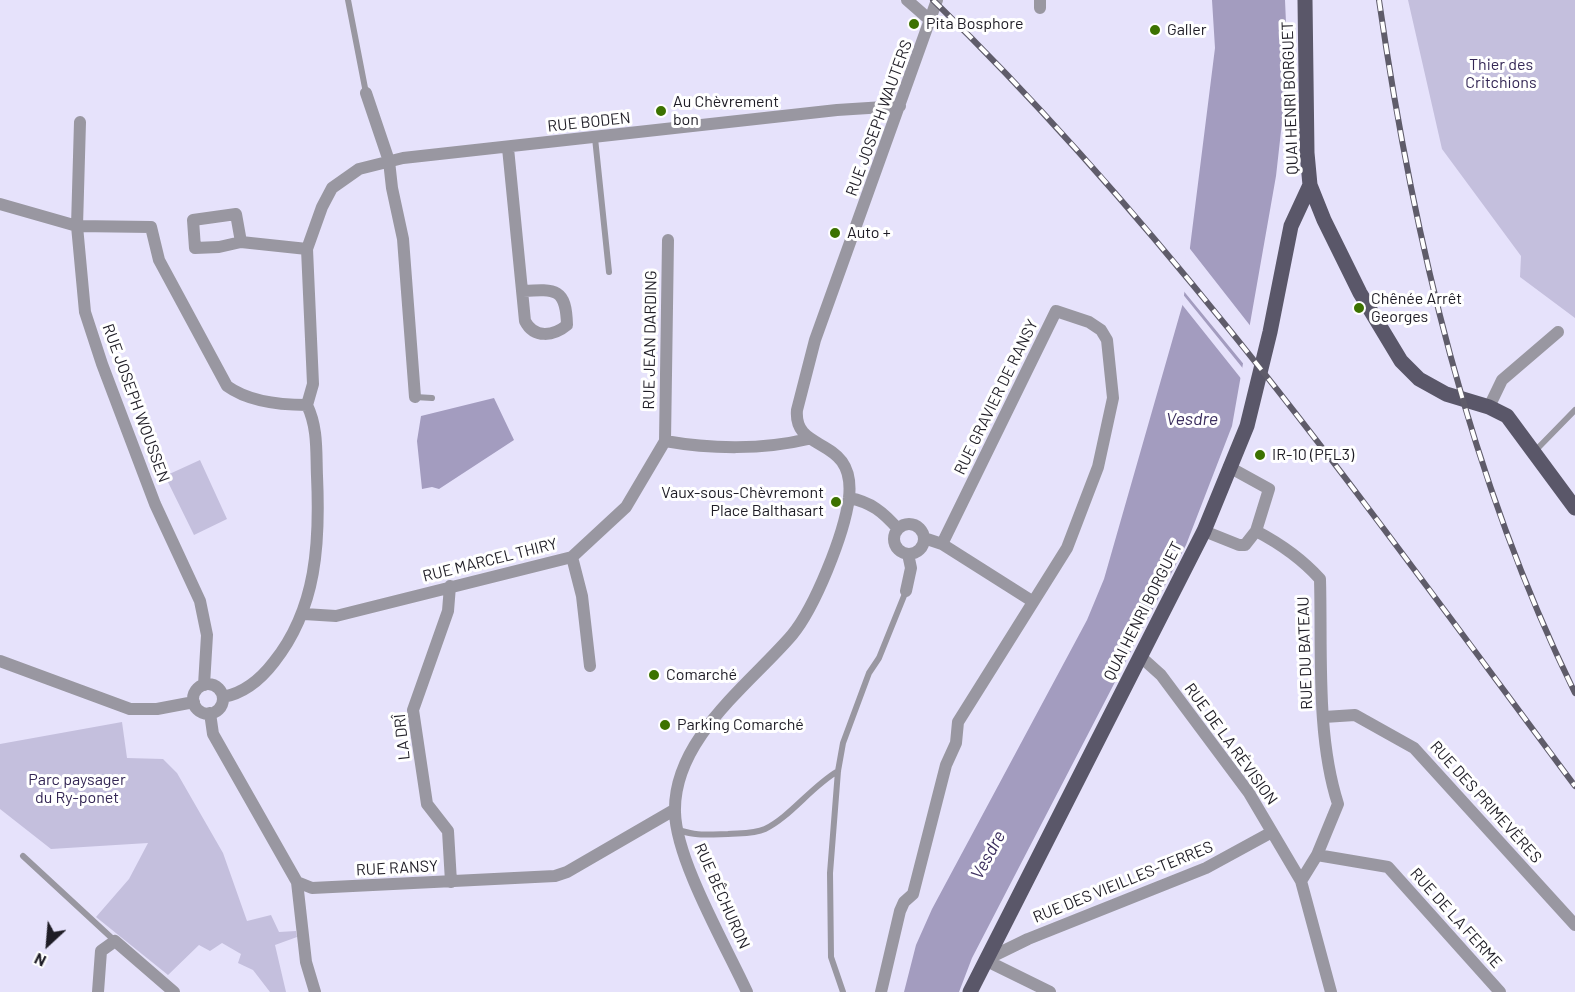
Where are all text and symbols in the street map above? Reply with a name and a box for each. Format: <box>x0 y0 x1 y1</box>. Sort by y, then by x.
place label: Pita Bosphore <box>926 14 1024 34</box>
marker: Pita Bosphore <box>907 17 921 31</box>
place label: Galler <box>1167 20 1207 40</box>
street label: QUAI HENRI BORGUET <box>1278 21 1302 175</box>
marker: Galler <box>1148 23 1162 37</box>
street label: RUE JOSEPH WAUTERS <box>842 37 916 199</box>
park label: Thier des Critchions <box>1465 55 1537 93</box>
place label: Au Chèvrement bon <box>673 92 779 130</box>
marker: Au Chèvrement bon <box>654 104 668 118</box>
street label: RUE BODEN <box>547 108 631 136</box>
place label: Auto + <box>847 223 891 243</box>
marker: Auto + <box>828 226 842 240</box>
street label: RUE JEAN DARDING <box>639 270 661 410</box>
place label: Chênée Arrêt Georges <box>1371 289 1462 327</box>
marker: Chênée Arrêt Georges <box>1352 301 1366 315</box>
street label: RUE GRAVIER DE RANSY <box>950 316 1042 478</box>
street label: RUE JOSEPH WOUSSEN <box>98 321 174 485</box>
water label: Vesdre <box>1166 408 1218 430</box>
place label: IR-10 (PFL3) <box>1272 445 1354 465</box>
marker: IR-10 (PFL3) <box>1253 448 1267 462</box>
place label: Vaux-sous-Chèvremont Place Balthasart <box>661 483 824 521</box>
marker: Vaux-sous-Chèvremont Place Balthasart <box>829 495 843 509</box>
street label: RUE MARCEL THIRY <box>421 534 559 586</box>
street label: QUAI HENRI BORGUET <box>1100 538 1186 684</box>
street label: RUE DU BATEAU <box>1293 596 1317 710</box>
place label: Comarché <box>666 665 737 685</box>
marker: Comarché <box>647 668 661 682</box>
street label: RUE DE LA RÉVISION <box>1180 679 1282 809</box>
street label: LA DRÎ <box>390 713 414 761</box>
place label: Parking Comarché <box>677 715 804 735</box>
marker: Parking Comarché <box>658 718 672 732</box>
street label: RUE DES PRIMEVÈRES <box>1426 737 1546 867</box>
park label: Parc paysager du Ry-ponet <box>28 770 126 808</box>
water label: Vesdre <box>966 827 1010 883</box>
street label: RUE DES VIEILLES-TERRES <box>1030 837 1216 927</box>
street label: RUE BÊCHURON <box>690 840 754 952</box>
street label: RUE RANSY <box>355 856 439 880</box>
street label: RUE DE LA FERME <box>1406 864 1506 972</box>
north arrow <box>18 914 78 974</box>
text: N <box>31 950 49 972</box>

